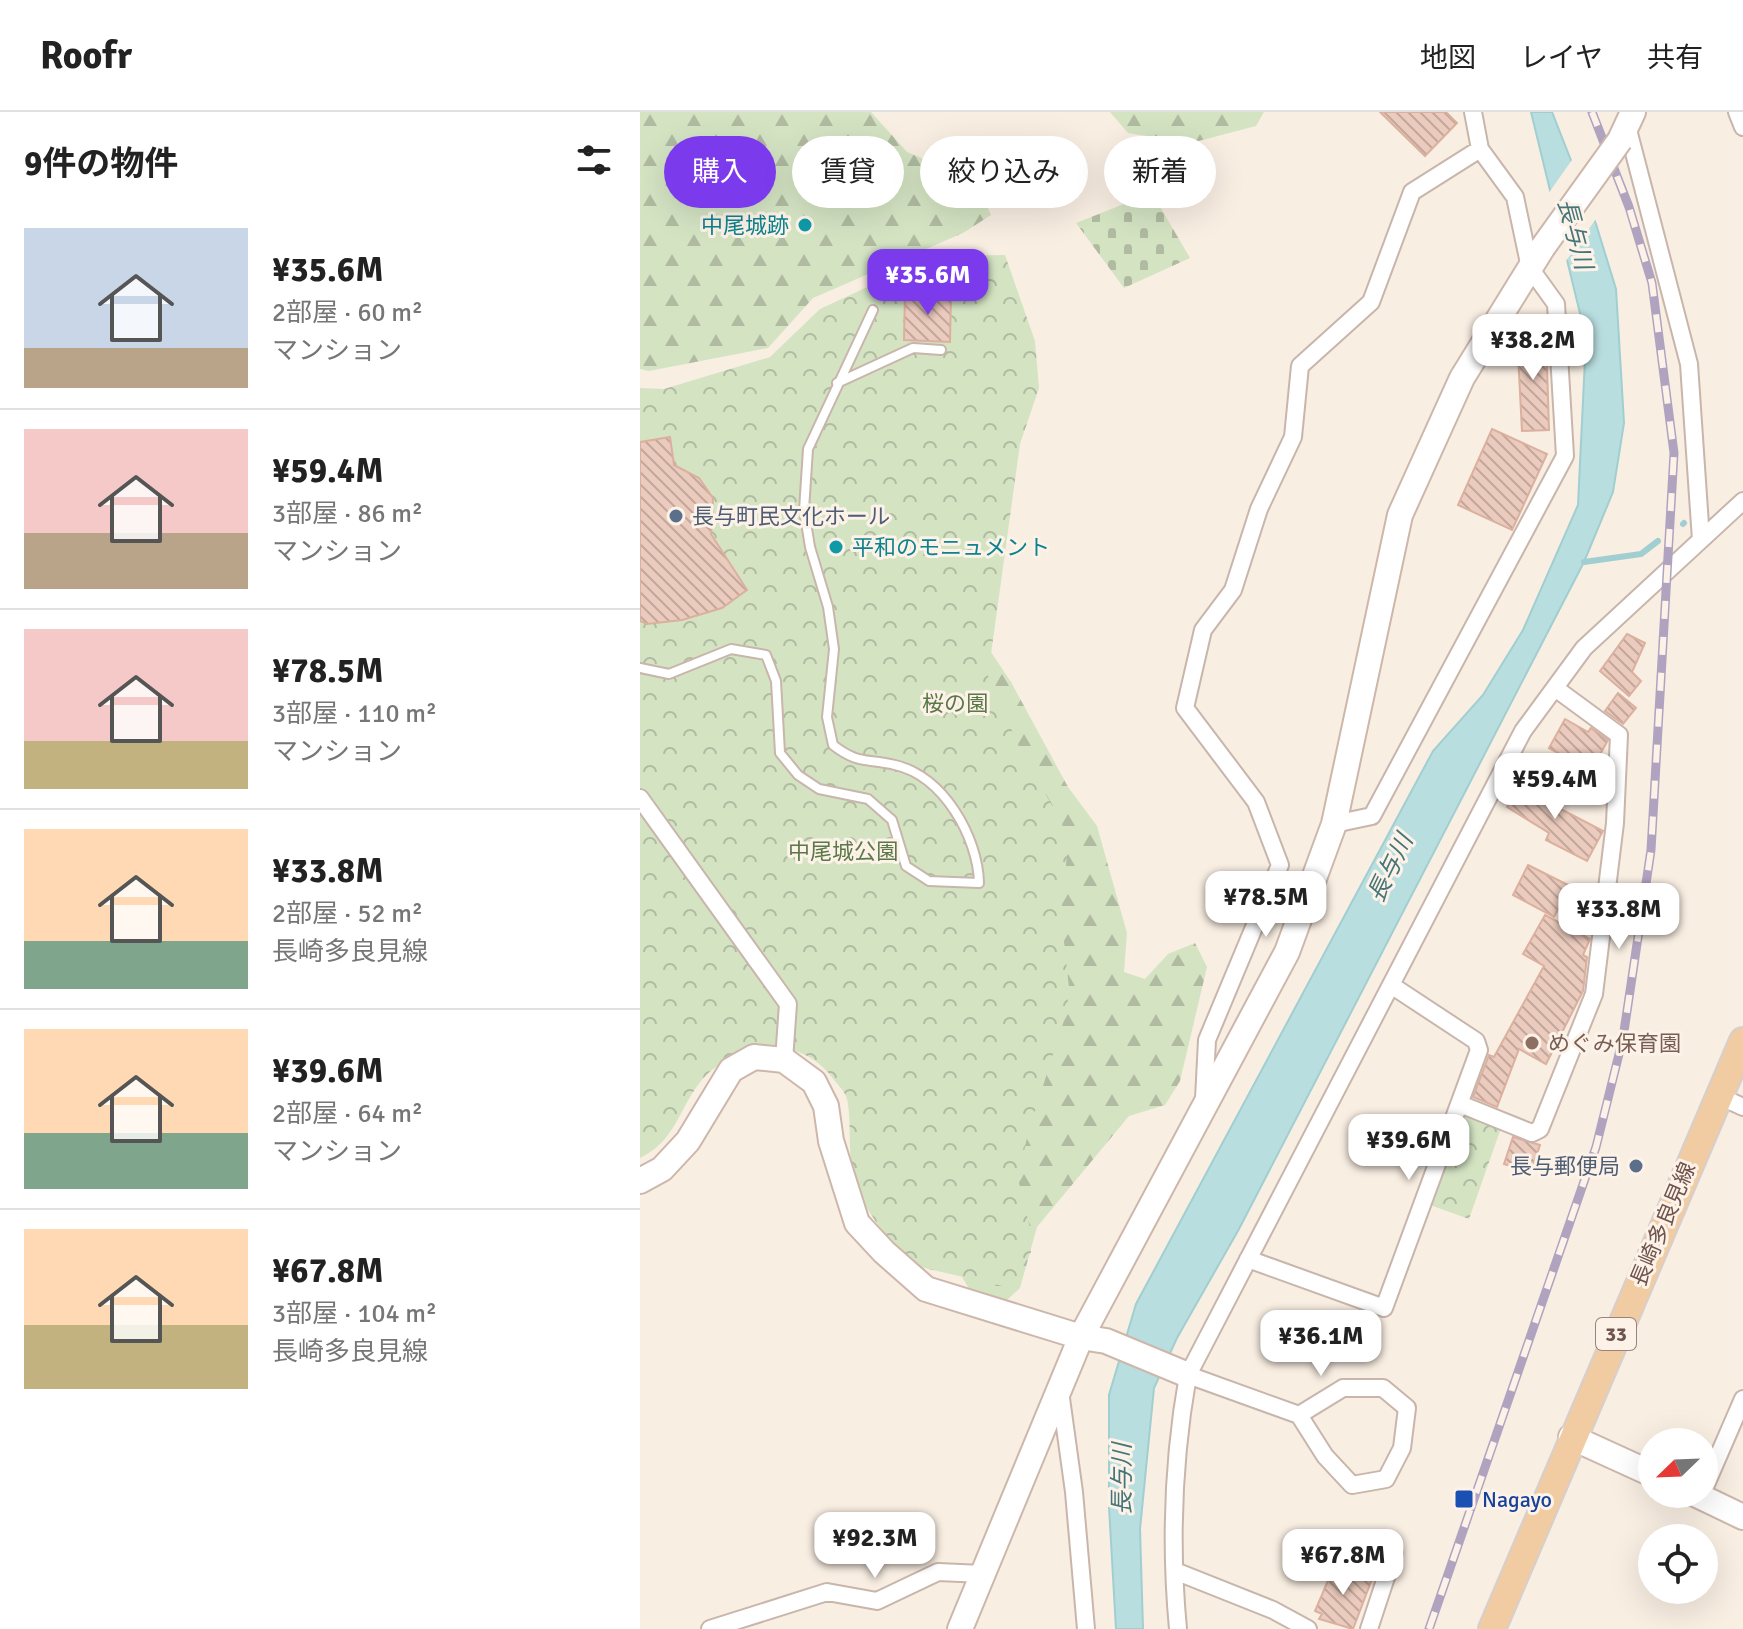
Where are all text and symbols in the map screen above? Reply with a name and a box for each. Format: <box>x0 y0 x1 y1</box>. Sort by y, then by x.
text: Roofr <box>40 32 132 79</box>
text: 地図 <box>1420 41 1476 75</box>
text: レイヤ <box>1520 41 1603 75</box>
text: 共有 <box>1647 41 1703 75</box>
chip: 購入 <box>664 136 776 208</box>
chip: 賃貸 <box>792 136 904 208</box>
chip: 絞り込み <box>920 136 1088 208</box>
chip: 新着 <box>1104 136 1216 208</box>
icon: filters <box>572 138 616 182</box>
text: 9件の物件 <box>24 143 178 185</box>
water label: 長与川 <box>1551 195 1600 276</box>
place label: 中尾城跡 <box>701 212 789 239</box>
marker: 中尾城跡 <box>796 216 814 234</box>
text: ¥35.6M <box>272 249 384 291</box>
pin: ¥35.6M <box>863 249 993 317</box>
text: ¥35.6M <box>885 259 971 291</box>
icon: home <box>88 260 184 356</box>
text: 2部屋 · 60 m² <box>272 297 423 329</box>
pin: ¥38.2M <box>1468 314 1598 382</box>
text: ¥38.2M <box>1490 324 1576 356</box>
text: マンション <box>272 335 402 367</box>
text: ¥59.4M <box>272 450 384 492</box>
icon: home <box>88 461 184 557</box>
text: 3部屋 · 86 m² <box>272 498 423 530</box>
place label: 長与町民文化ホール <box>692 503 890 530</box>
marker: 長与町民文化ホール <box>667 507 685 525</box>
place label: 平和のモニュメント <box>852 534 1050 561</box>
text: マンション <box>272 536 402 568</box>
marker: 平和のモニュメント <box>827 538 845 556</box>
text: ¥78.5M <box>272 650 384 692</box>
icon: home <box>88 661 184 757</box>
park label: 桜の園 <box>922 690 988 717</box>
text: 3部屋 · 110 m² <box>272 698 437 730</box>
text: マンション <box>272 736 402 768</box>
pin: ¥59.4M <box>1490 753 1620 821</box>
text: ¥59.4M <box>1512 763 1598 795</box>
water label: 長与川 <box>1361 826 1421 907</box>
park label: 中尾城公園 <box>788 838 898 865</box>
text: ¥33.8M <box>272 850 384 892</box>
icon: home <box>88 861 184 957</box>
pin: ¥78.5M <box>1201 871 1331 939</box>
text: ¥78.5M <box>1223 881 1309 913</box>
pin: ¥33.8M <box>1554 883 1684 951</box>
text: ¥33.8M <box>1576 893 1662 925</box>
text: 2部屋 · 52 m² <box>272 898 423 930</box>
text: 長崎多良見線 <box>272 936 428 968</box>
place label: めぐみ保育園 <box>1548 1030 1681 1057</box>
marker: めぐみ保育園 <box>1523 1034 1541 1052</box>
text: ¥39.6M <box>272 1050 384 1092</box>
icon: home <box>88 1061 184 1157</box>
text: 2部屋 · 64 m² <box>272 1098 423 1130</box>
pin: ¥39.6M <box>1344 1114 1474 1182</box>
text: ¥39.6M <box>1366 1124 1452 1156</box>
text: マンション <box>272 1136 402 1168</box>
place label: 長与郵便局 <box>1510 1153 1620 1180</box>
marker: 長与郵便局 <box>1627 1157 1645 1175</box>
street label: 長崎多良見線 <box>1625 1158 1701 1290</box>
text: ¥67.8M <box>272 1250 384 1292</box>
icon: home <box>88 1261 184 1357</box>
text: 3部屋 · 104 m² <box>272 1298 437 1330</box>
pin: ¥36.1M <box>1256 1310 1386 1378</box>
road number: 33 <box>1596 1318 1636 1350</box>
text: ¥36.1M <box>1278 1320 1364 1352</box>
text: 長崎多良見線 <box>272 1336 428 1368</box>
north arrow <box>1638 1428 1718 1508</box>
map controls <box>1638 1428 1718 1604</box>
water label: 長与川 <box>1107 1440 1137 1515</box>
place label: Nagayo <box>1482 1486 1552 1513</box>
marker: Nagayo <box>1453 1488 1475 1510</box>
pin: ¥92.3M <box>810 1512 940 1580</box>
text: ¥92.3M <box>832 1522 918 1554</box>
button: locate <box>1638 1524 1718 1604</box>
pin: ¥67.8M <box>1278 1529 1408 1597</box>
text: ¥67.8M <box>1300 1539 1386 1571</box>

